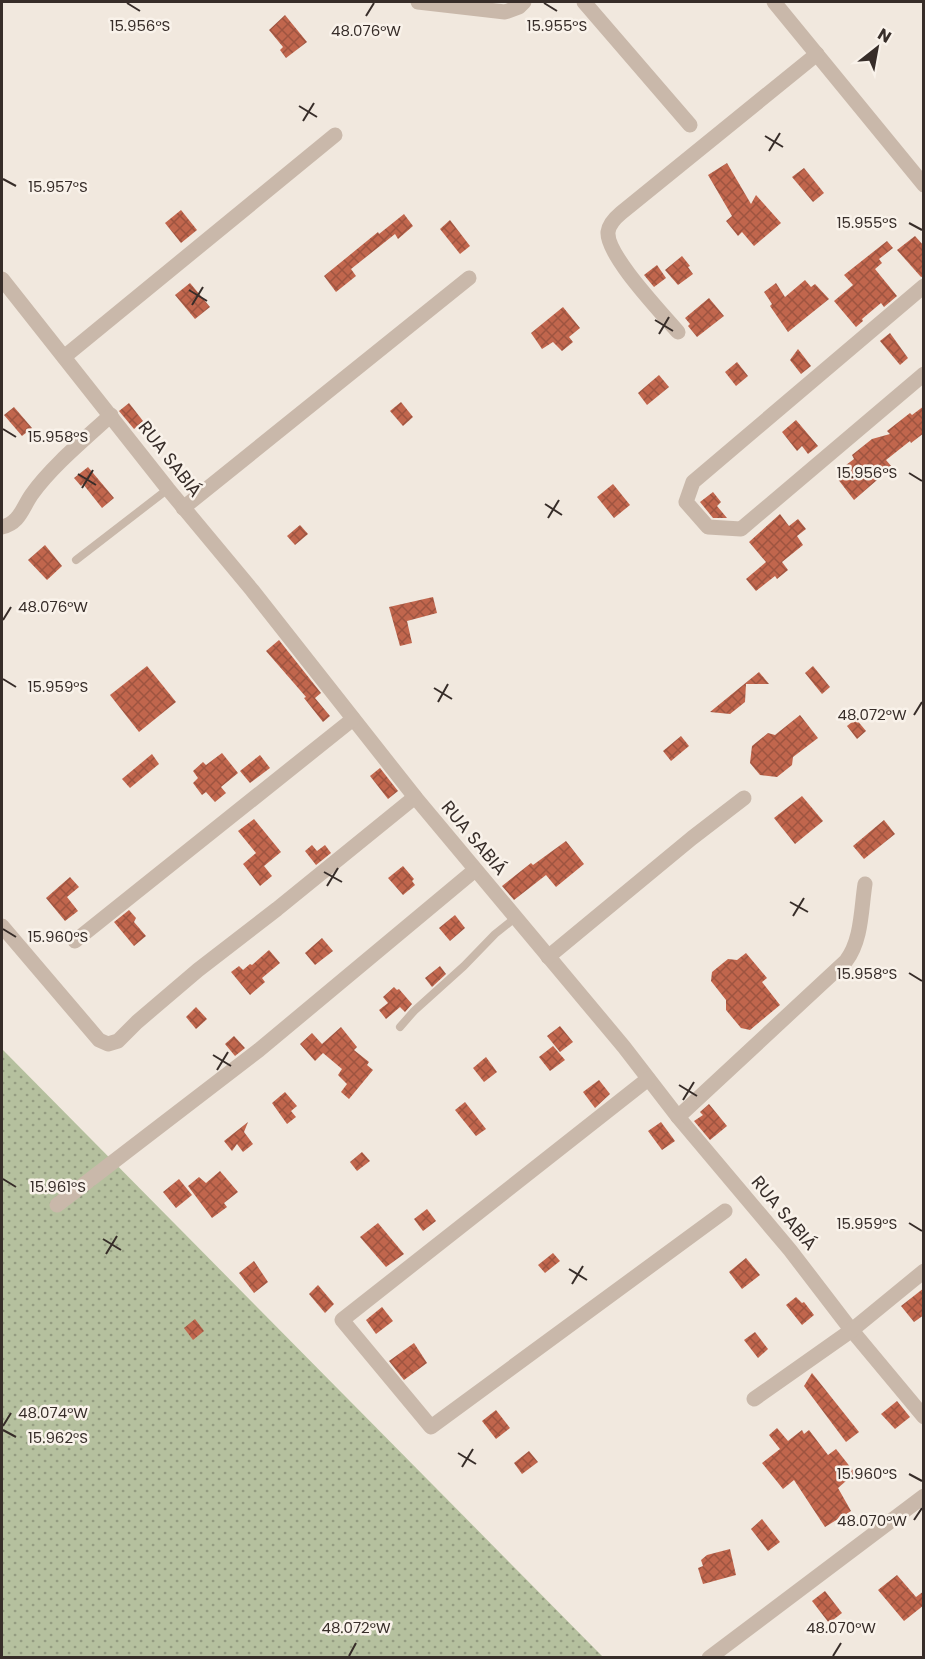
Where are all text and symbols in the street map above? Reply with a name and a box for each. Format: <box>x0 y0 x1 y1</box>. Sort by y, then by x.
text: 15.956°S <box>110 15 170 36</box>
text: 15.955°S <box>527 15 587 36</box>
north arrow <box>847 18 907 78</box>
text: 48.076°W <box>331 20 401 41</box>
text: N <box>873 23 896 49</box>
text: 15.957°S <box>28 176 88 197</box>
text: 15.955°S <box>837 212 897 233</box>
street label: RUA SABIÁ <box>133 415 208 502</box>
text: 15.958°S <box>28 426 88 447</box>
text: 15.956°S <box>837 462 897 483</box>
text: 48.076°W <box>18 596 88 617</box>
text: 15.959°S <box>28 676 88 697</box>
text: 48.072°W <box>837 704 907 725</box>
street label: RUA SABIÁ <box>436 795 513 880</box>
text: 15.960°S <box>28 926 88 947</box>
text: 15.958°S <box>837 963 897 984</box>
street label: RUA SABIÁ <box>746 1170 823 1255</box>
text: 15.961°S <box>30 1176 86 1197</box>
text: 15.959°S <box>837 1213 897 1234</box>
text: 48.074°W <box>18 1402 88 1423</box>
text: 15.962°S <box>28 1427 88 1448</box>
text: 15.960°S <box>837 1463 897 1484</box>
text: 48.070°W <box>837 1510 907 1531</box>
text: 48.072°W <box>321 1617 391 1638</box>
text: 48.070°W <box>806 1617 876 1638</box>

